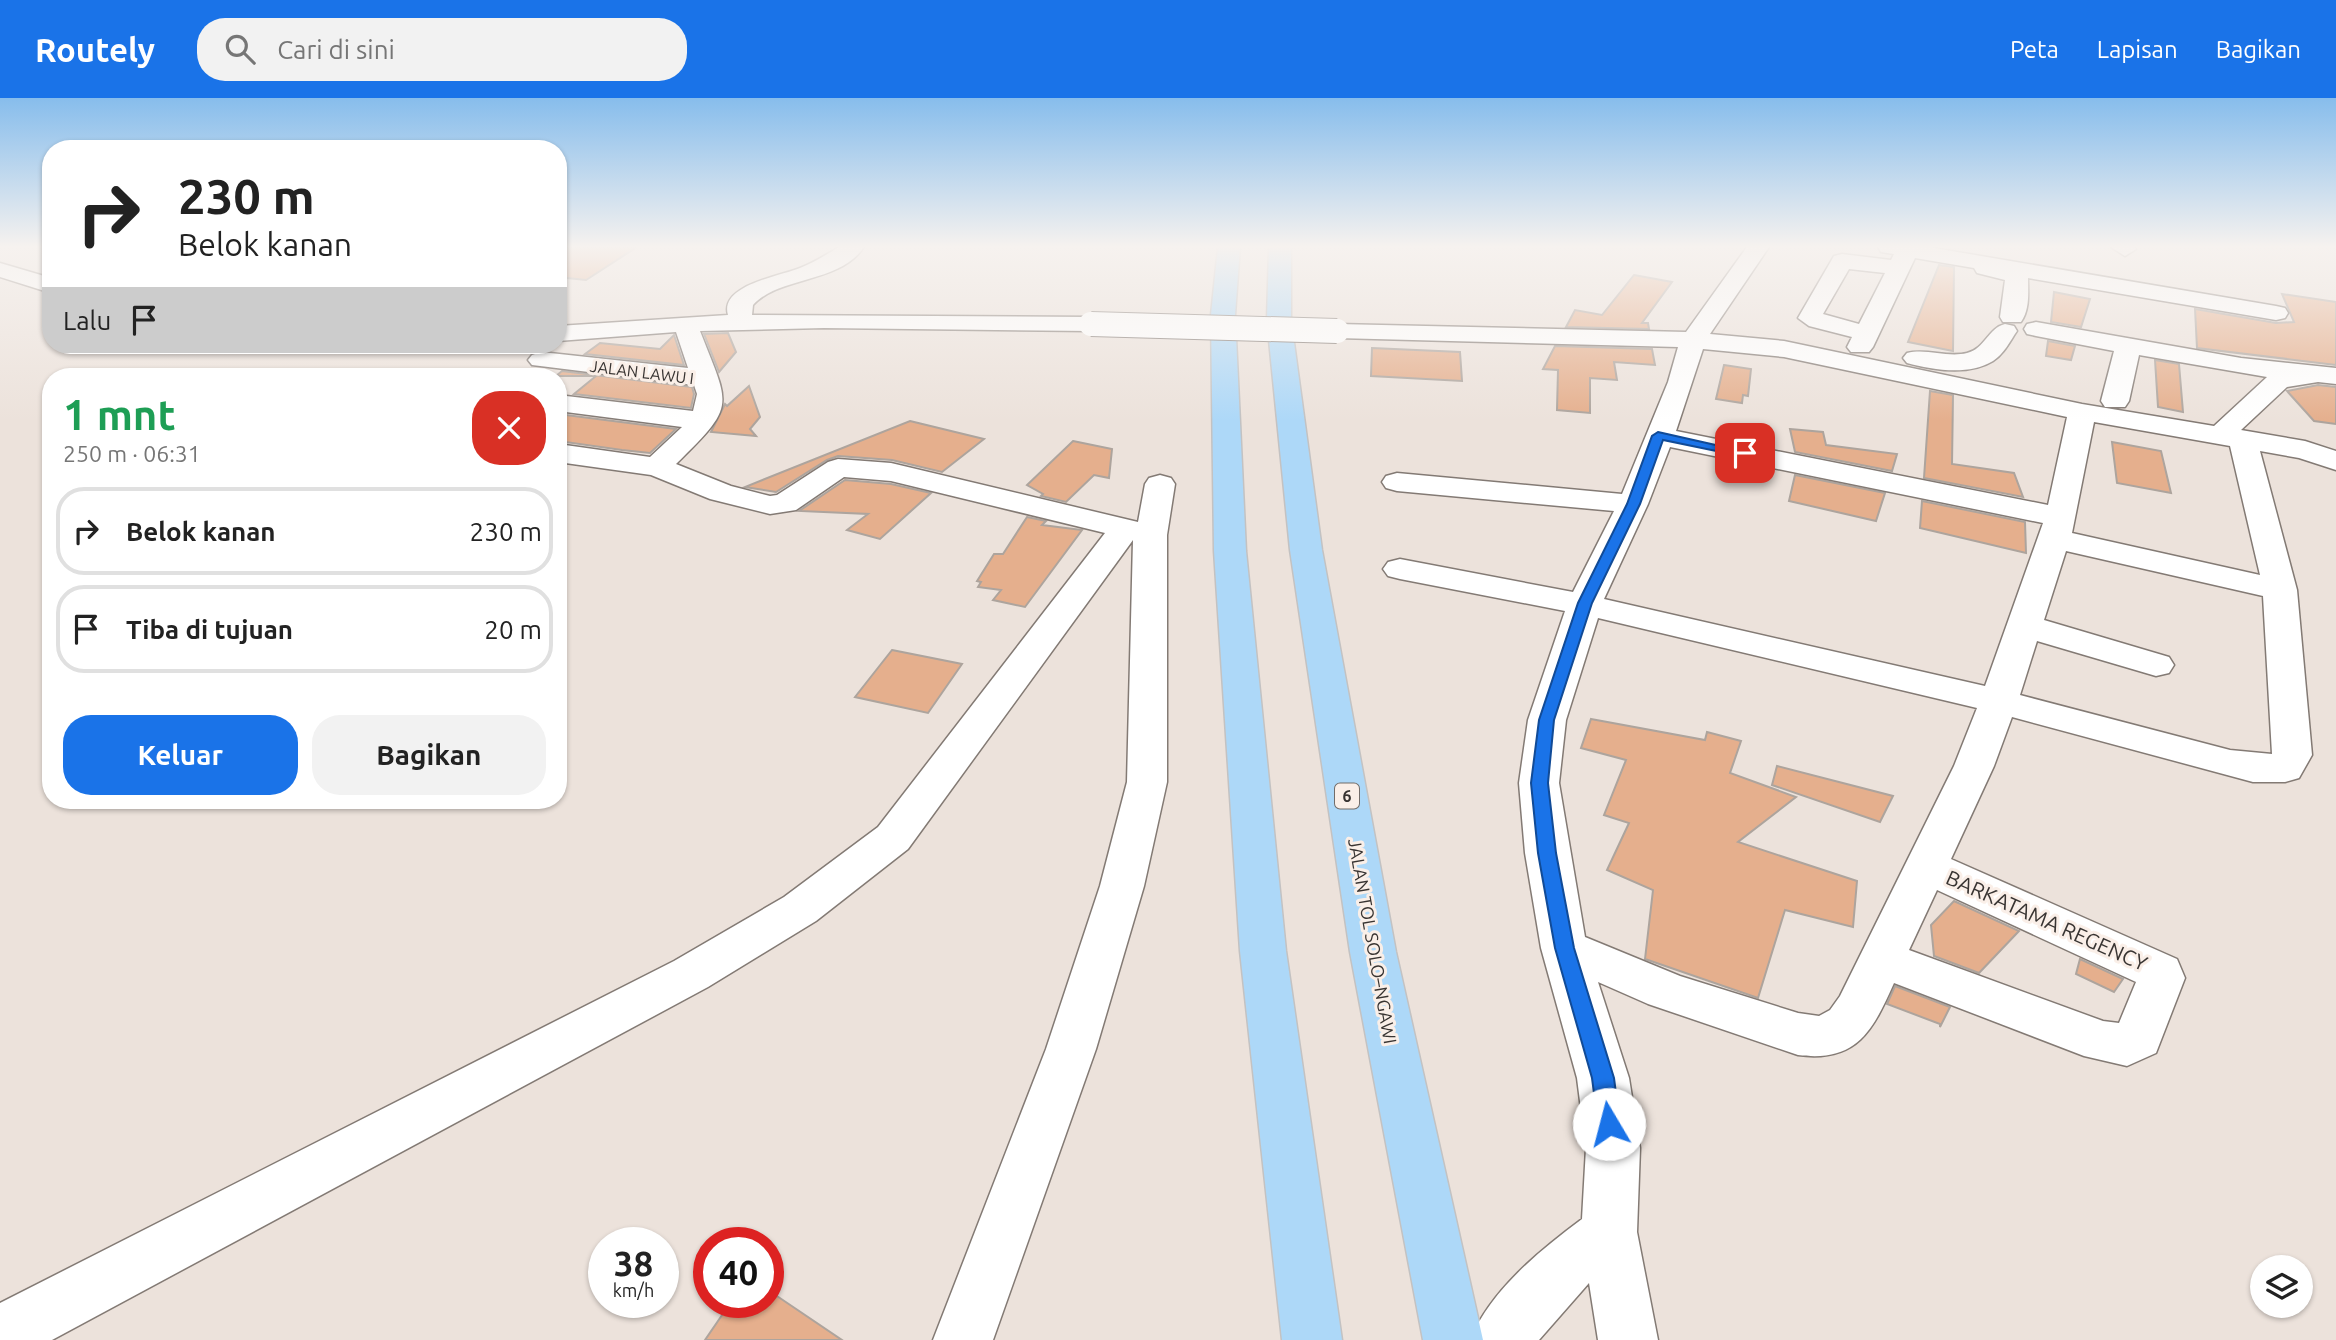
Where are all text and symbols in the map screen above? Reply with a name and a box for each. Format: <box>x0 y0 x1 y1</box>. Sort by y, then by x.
search box <box>197 18 687 81</box>
icon: search <box>221 30 259 68</box>
text: Routely <box>35 31 155 68</box>
text: Cari di sini <box>277 35 395 64</box>
text: Peta <box>2010 36 2059 63</box>
text: Lapisan <box>2097 36 2178 63</box>
text: Bagikan <box>2216 36 2301 63</box>
icon: right <box>63 168 154 259</box>
text: 230 m <box>178 168 315 223</box>
text: Belok kanan <box>178 226 352 262</box>
icon: arrive <box>125 301 163 339</box>
text: Lalu <box>63 306 111 335</box>
street label: JALAN LAWU I <box>589 357 695 387</box>
text: 1 mnt <box>63 391 176 438</box>
button: close <box>472 391 546 465</box>
pin <box>1715 423 1775 483</box>
icon: arrive <box>1726 434 1764 472</box>
text: 250 m · 06:31 <box>63 441 201 466</box>
icon: right <box>67 512 105 550</box>
text: Belok kanan <box>126 517 276 546</box>
text: 230 m <box>470 517 542 546</box>
icon: arrive <box>67 610 105 648</box>
text: Tiba di tujuan <box>126 615 293 644</box>
text: 20 m <box>484 615 542 644</box>
button: Keluar <box>63 715 298 795</box>
button: Bagikan <box>312 715 546 795</box>
road number: 6 <box>1335 783 1359 808</box>
street label: JALAN TOL SOLO–NGAWI <box>1345 837 1401 1045</box>
street label: BARKATAMA REGENCY <box>1943 865 2151 975</box>
position arrow <box>1572 1087 1646 1161</box>
speed limit sign: 40 <box>693 1227 784 1318</box>
text: 38 <box>614 1243 653 1283</box>
map controls <box>2250 1255 2313 1318</box>
button: layers <box>2250 1255 2313 1318</box>
text: km/h <box>613 1280 654 1300</box>

